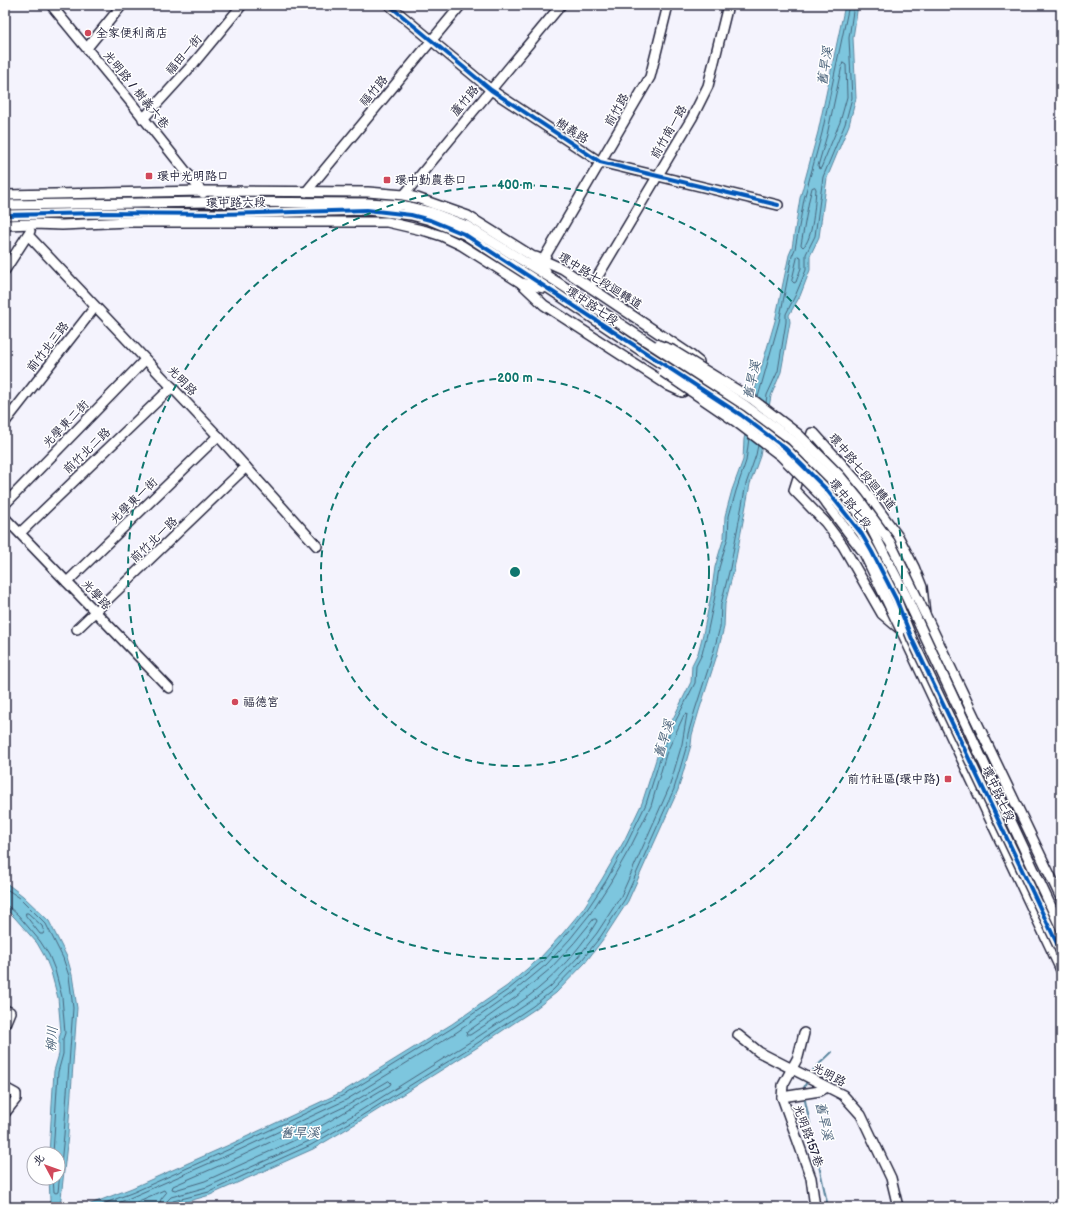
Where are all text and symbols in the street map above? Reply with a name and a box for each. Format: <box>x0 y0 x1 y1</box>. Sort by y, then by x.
place label: 全家便利商店 <box>96 26 168 41</box>
marker: 全家便利商店 <box>83 28 93 38</box>
street label: 福田一街 <box>163 32 205 78</box>
water label: 舊旱溪 <box>814 45 836 87</box>
street label: 光明路 / 樹義六巷 <box>100 48 172 132</box>
street label: 福竹路 <box>357 72 391 110</box>
street label: 蘆竹路 <box>448 82 482 120</box>
street label: 前竹路 <box>602 91 632 129</box>
street label: 前竹南一路 <box>648 102 690 162</box>
street label: 樹義路 <box>553 115 591 147</box>
place label: 環中光明路口 <box>157 169 229 184</box>
marker: 環中光明路口 <box>144 171 154 181</box>
place label: 環中勤農巷口 <box>395 173 467 188</box>
marker: 環中勤農巷口 <box>382 175 392 185</box>
text: 400 m <box>497 178 533 193</box>
street label: 環中路六段 <box>206 195 266 211</box>
street label: 環中路七段迴轉道 <box>555 249 645 313</box>
street label: 環中路七段 <box>563 283 621 329</box>
street label: 前竹北三路 <box>24 319 72 375</box>
water label: 舊旱溪 <box>740 358 764 401</box>
street label: 光明路 <box>164 363 200 399</box>
text: 200 m <box>497 371 533 386</box>
street label: 光學東二街 <box>40 397 92 451</box>
street label: 前竹北二路 <box>60 425 114 477</box>
street label: 環中路七段迴轉道 <box>826 431 898 513</box>
street label: 光學東一街 <box>107 475 161 527</box>
street label: 環中路七段 <box>826 476 874 532</box>
street label: 前竹北一路 <box>127 514 181 566</box>
centre of rings <box>508 565 522 579</box>
street label: 光學路 <box>78 577 114 613</box>
place label: 福德宮 <box>243 695 279 710</box>
marker: 福德宮 <box>230 697 240 707</box>
water label: 舊旱溪 <box>651 717 678 760</box>
street label: 環中路七段 <box>979 764 1017 824</box>
place label: 前竹社區(環中路) <box>847 772 940 787</box>
marker: 前竹社區(環中路) <box>943 774 953 784</box>
water label: 柳川 <box>43 1024 61 1053</box>
street label: 光明路 <box>810 1060 848 1090</box>
water label: 舊旱溪 <box>812 1100 836 1143</box>
street label: 光明路157巷 <box>790 1103 826 1169</box>
water label: 舊旱溪 <box>280 1125 320 1141</box>
north arrow <box>26 1146 66 1186</box>
text: 北 <box>30 1151 47 1168</box>

